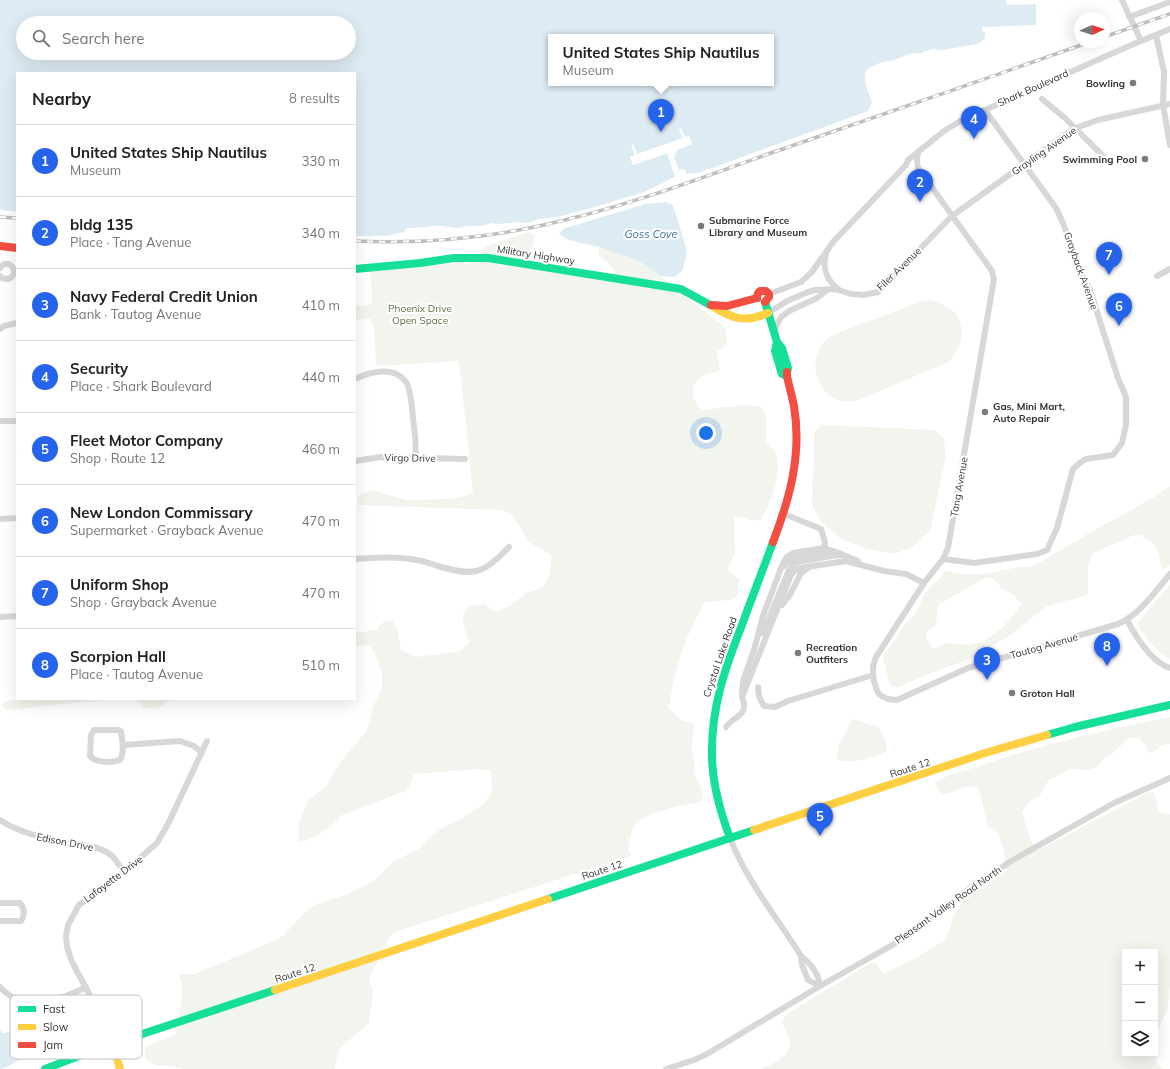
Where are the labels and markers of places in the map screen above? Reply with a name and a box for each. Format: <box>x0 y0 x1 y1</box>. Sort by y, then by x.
place label: Bowling <box>1086 77 1125 90</box>
marker: Bowling <box>1128 78 1138 88</box>
pin: 1 <box>648 99 674 132</box>
pin: 4 <box>961 106 987 139</box>
place label: Swimming Pool <box>1063 153 1137 166</box>
marker: Swimming Pool <box>1140 154 1150 164</box>
pin: 2 <box>907 169 933 202</box>
place label: Submarine Force Library and Museum <box>709 214 807 239</box>
marker: Submarine Force Library and Museum <box>696 221 706 231</box>
pin: 7 <box>1096 242 1122 275</box>
pin: 6 <box>1106 293 1132 326</box>
place label: Gas, Mini Mart, Auto Repair <box>993 400 1065 425</box>
marker: Gas, Mini Mart, Auto Repair <box>980 407 990 417</box>
pin: 8 <box>1094 633 1120 666</box>
place label: Recreation Outfiters <box>806 641 857 666</box>
pin: 3 <box>974 647 1000 680</box>
marker: Recreation Outfiters <box>793 648 803 658</box>
place label: Groton Hall <box>1020 687 1075 700</box>
marker: Groton Hall <box>1007 688 1017 698</box>
pin: 5 <box>807 803 833 836</box>

